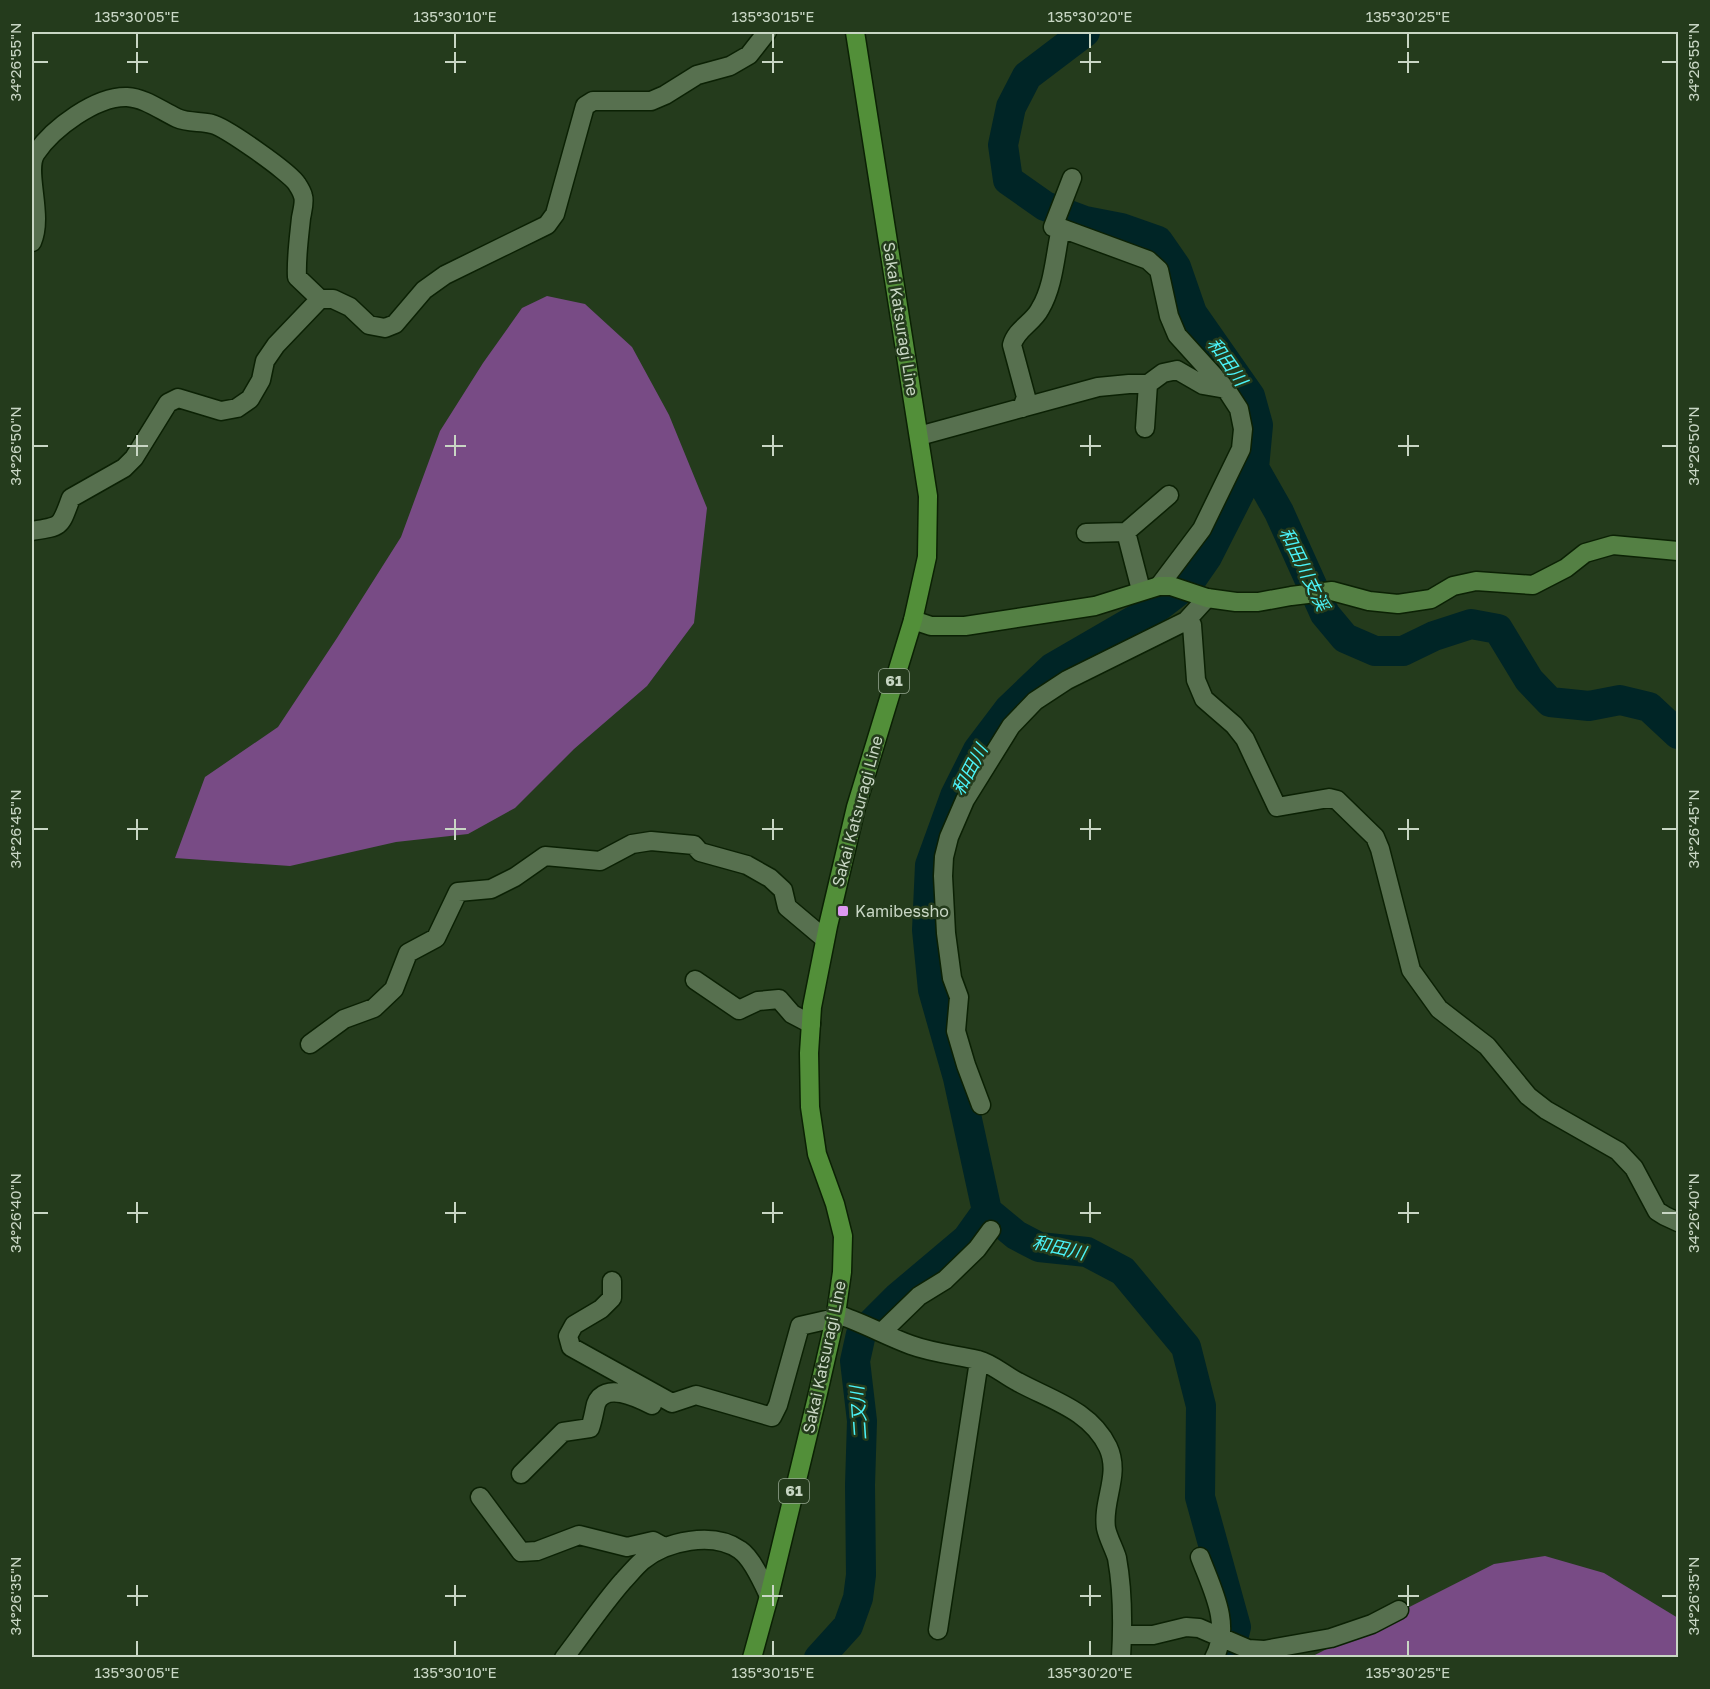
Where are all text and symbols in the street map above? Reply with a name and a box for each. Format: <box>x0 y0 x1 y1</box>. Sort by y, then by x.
text: 135°30'05"E <box>95 7 179 25</box>
text: 135°30'10"E <box>413 7 497 25</box>
text: 135°30'15"E <box>732 7 814 25</box>
text: 135°30'20"E <box>1048 7 1132 25</box>
text: 135°30'25"E <box>1366 7 1450 25</box>
text: 34°26'55"N <box>6 23 24 101</box>
text: 34°26'55"N <box>1684 23 1702 101</box>
street label: Sakai Katsuragi Line <box>879 241 923 397</box>
water label: 和田川 <box>1203 333 1253 391</box>
text: 34°26'50"N <box>6 406 24 486</box>
text: 34°26'50"N <box>1684 406 1702 486</box>
water label: 和田川支渓 <box>1275 523 1335 616</box>
road number: 61 <box>879 669 909 693</box>
street label: Sakai Katsuragi Line <box>827 733 887 889</box>
water label: 和田川 <box>947 739 992 799</box>
text: 34°26'45"N <box>6 789 24 869</box>
text: 34°26'45"N <box>1684 789 1702 869</box>
place label: Kamibessho <box>855 901 949 921</box>
marker: Kamibessho <box>836 904 850 918</box>
text: 34°26'40"N <box>6 1173 24 1253</box>
text: 34°26'40"N <box>1684 1173 1702 1253</box>
water label: 和田川 <box>1030 1230 1090 1264</box>
street label: Sakai Katsuragi Line <box>798 1279 850 1435</box>
water label: 二又川 <box>845 1383 871 1441</box>
road number: 61 <box>779 1479 809 1503</box>
text: 34°26'35"N <box>6 1557 24 1635</box>
text: 34°26'35"N <box>1684 1557 1702 1635</box>
text: 135°30'05"E <box>95 1663 179 1681</box>
text: 135°30'10"E <box>413 1663 497 1681</box>
text: 135°30'15"E <box>732 1663 814 1681</box>
text: 135°30'20"E <box>1048 1663 1132 1681</box>
text: 135°30'25"E <box>1366 1663 1450 1681</box>

